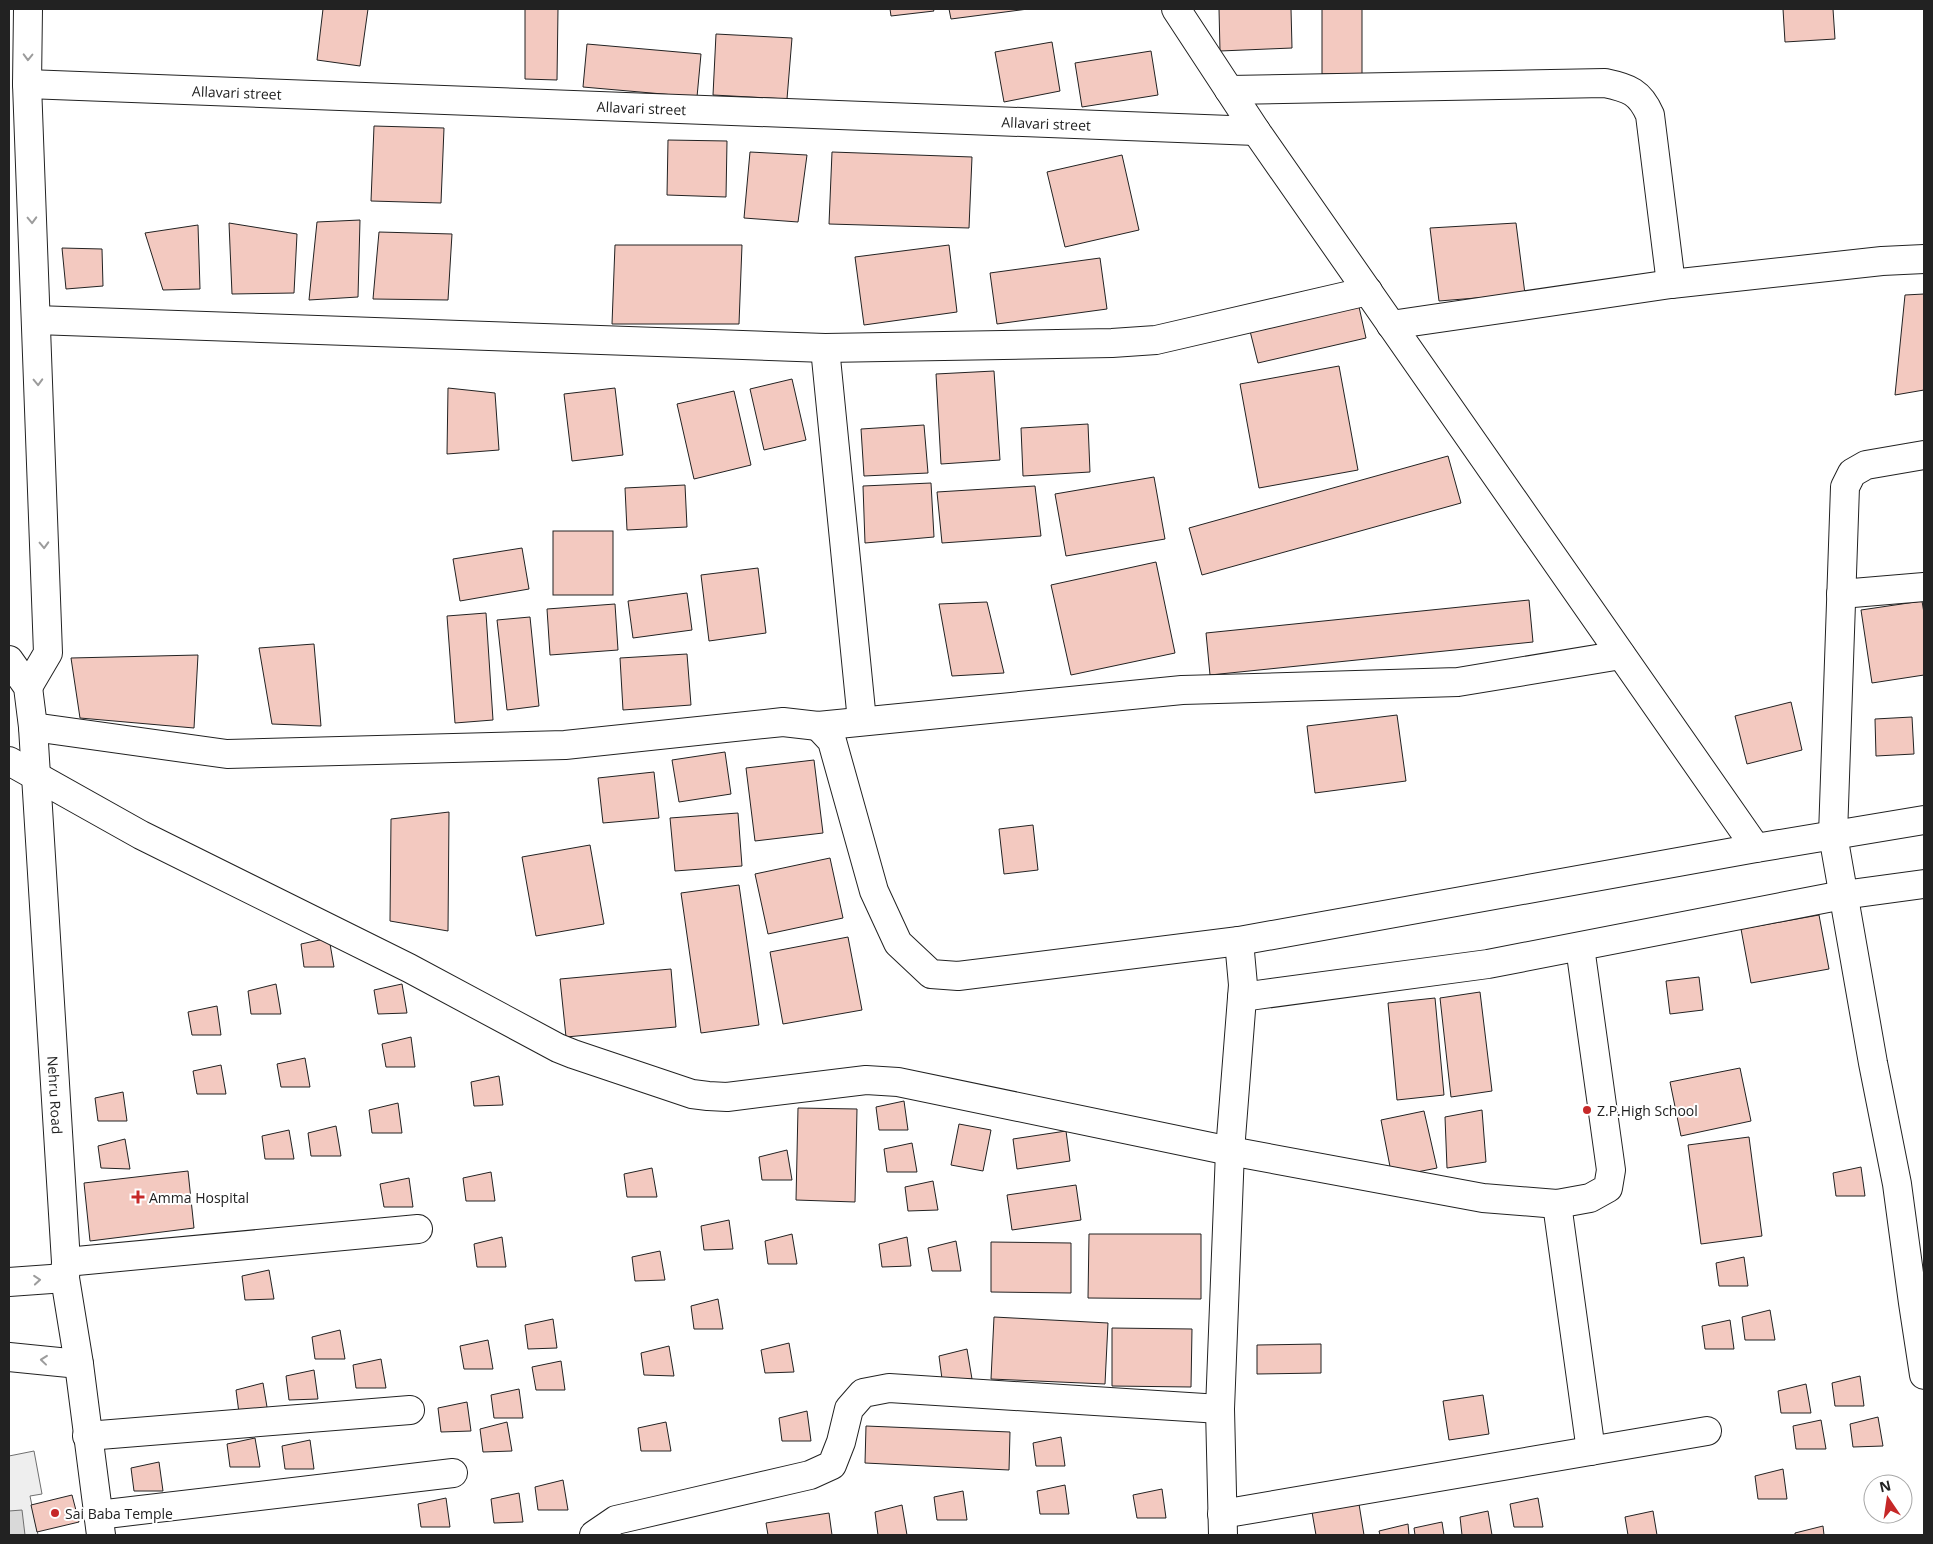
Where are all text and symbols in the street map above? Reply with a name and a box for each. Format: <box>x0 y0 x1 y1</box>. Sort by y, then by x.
one-way arrow <box>22 54 33 62</box>
street label: Allavari street <box>192 81 282 103</box>
street label: Allavari street <box>596 96 687 119</box>
street label: Allavari street <box>1001 112 1091 134</box>
one-way arrow <box>27 216 38 224</box>
one-way arrow <box>33 379 44 387</box>
one-way arrow <box>39 541 50 549</box>
street label: Nehru Road <box>44 1055 68 1135</box>
place label: Z.P.High School <box>1597 1101 1698 1120</box>
marker: Z.P.High School <box>1581 1104 1593 1116</box>
place label: Amma Hospital <box>149 1188 249 1207</box>
marker: Amma Hospital <box>131 1190 145 1204</box>
one-way arrow <box>33 1275 41 1286</box>
one-way arrow <box>39 1355 47 1366</box>
north arrow <box>1863 1474 1913 1524</box>
text: N <box>1877 1475 1893 1496</box>
place label: Sai Baba Temple <box>65 1504 173 1523</box>
marker: Sai Baba Temple <box>49 1507 61 1519</box>

